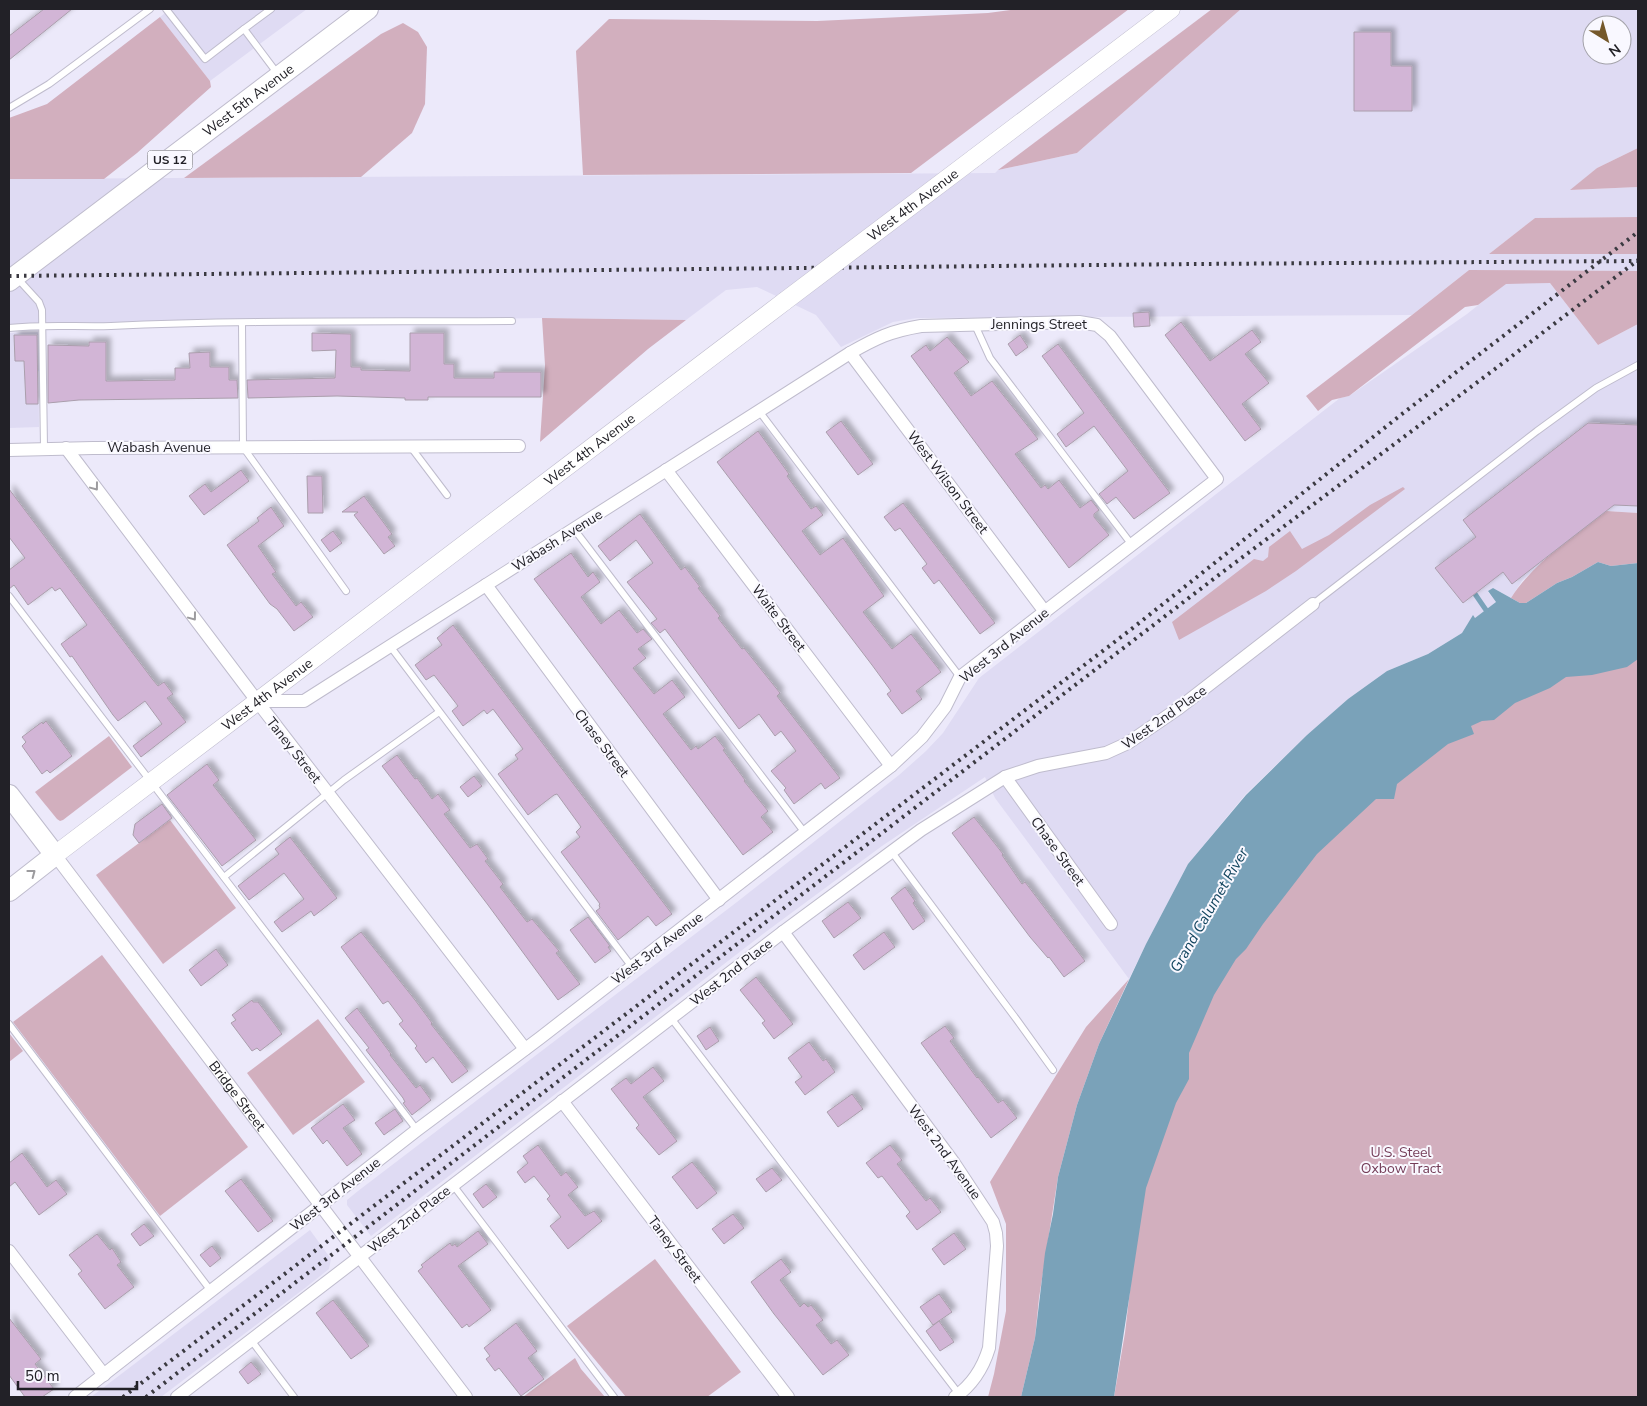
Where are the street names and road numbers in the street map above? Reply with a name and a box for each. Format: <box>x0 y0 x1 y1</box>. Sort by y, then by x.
street label: West 5th Avenue <box>199 60 298 141</box>
road number: US 12 <box>148 150 192 170</box>
street label: West 4th Avenue <box>863 164 963 246</box>
street label: Jennings Street <box>990 315 1087 334</box>
street label: West 4th Avenue <box>540 409 639 491</box>
street label: West Wilson Street <box>903 427 993 538</box>
street label: Wabash Avenue <box>107 438 211 457</box>
street label: Wabash Avenue <box>508 505 606 576</box>
street label: Waite Street <box>747 581 810 656</box>
street label: West 3rd Avenue <box>956 603 1053 687</box>
street label: West 4th Avenue <box>218 654 317 735</box>
street label: West 2nd Place <box>1118 681 1211 754</box>
street label: Chase Street <box>570 705 634 781</box>
street label: Taney Street <box>262 713 325 787</box>
street label: Chase Street <box>1026 813 1089 890</box>
street label: West 3rd Avenue <box>608 908 707 989</box>
street label: West 2nd Place <box>686 934 776 1011</box>
street label: Bridge Street <box>204 1057 270 1135</box>
street label: West 2nd Avenue <box>904 1101 985 1204</box>
street label: West 3rd Avenue <box>286 1153 384 1236</box>
street label: West 2nd Place <box>364 1181 454 1258</box>
street label: Taney Street <box>643 1212 706 1287</box>

